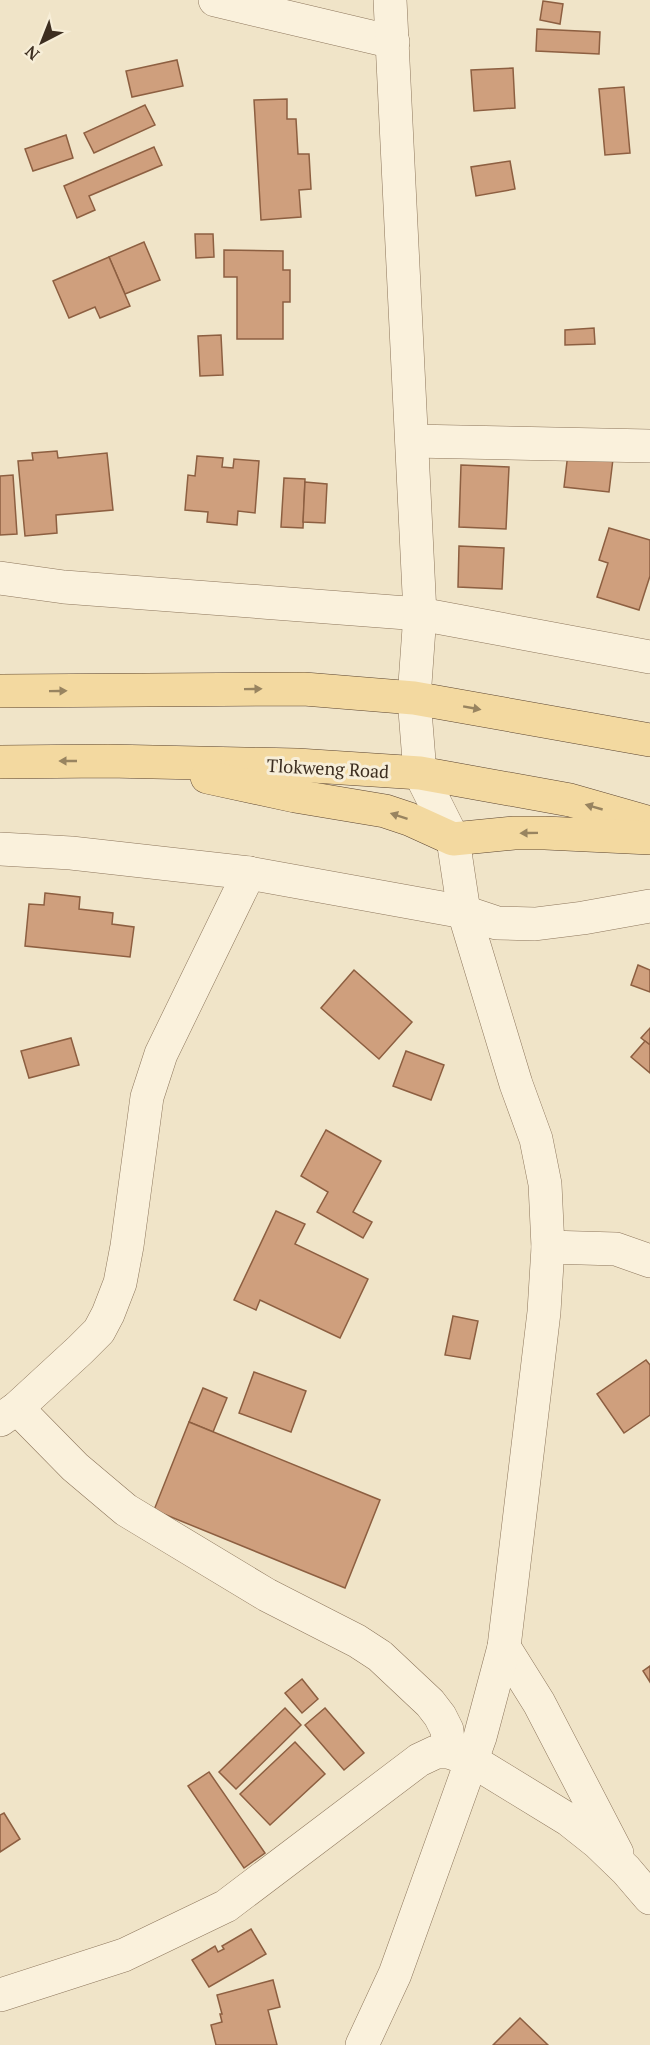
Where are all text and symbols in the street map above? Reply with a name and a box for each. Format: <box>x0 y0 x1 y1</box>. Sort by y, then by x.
north arrow <box>12 12 72 72</box>
text: N <box>20 41 44 65</box>
one-way arrow <box>244 684 263 694</box>
one-way arrow <box>49 686 68 696</box>
one-way arrow <box>463 703 482 712</box>
street label: Tlokweng Road <box>266 753 390 783</box>
one-way arrow <box>58 756 77 766</box>
one-way arrow <box>585 802 603 811</box>
one-way arrow <box>390 811 408 820</box>
one-way arrow <box>519 828 538 838</box>

